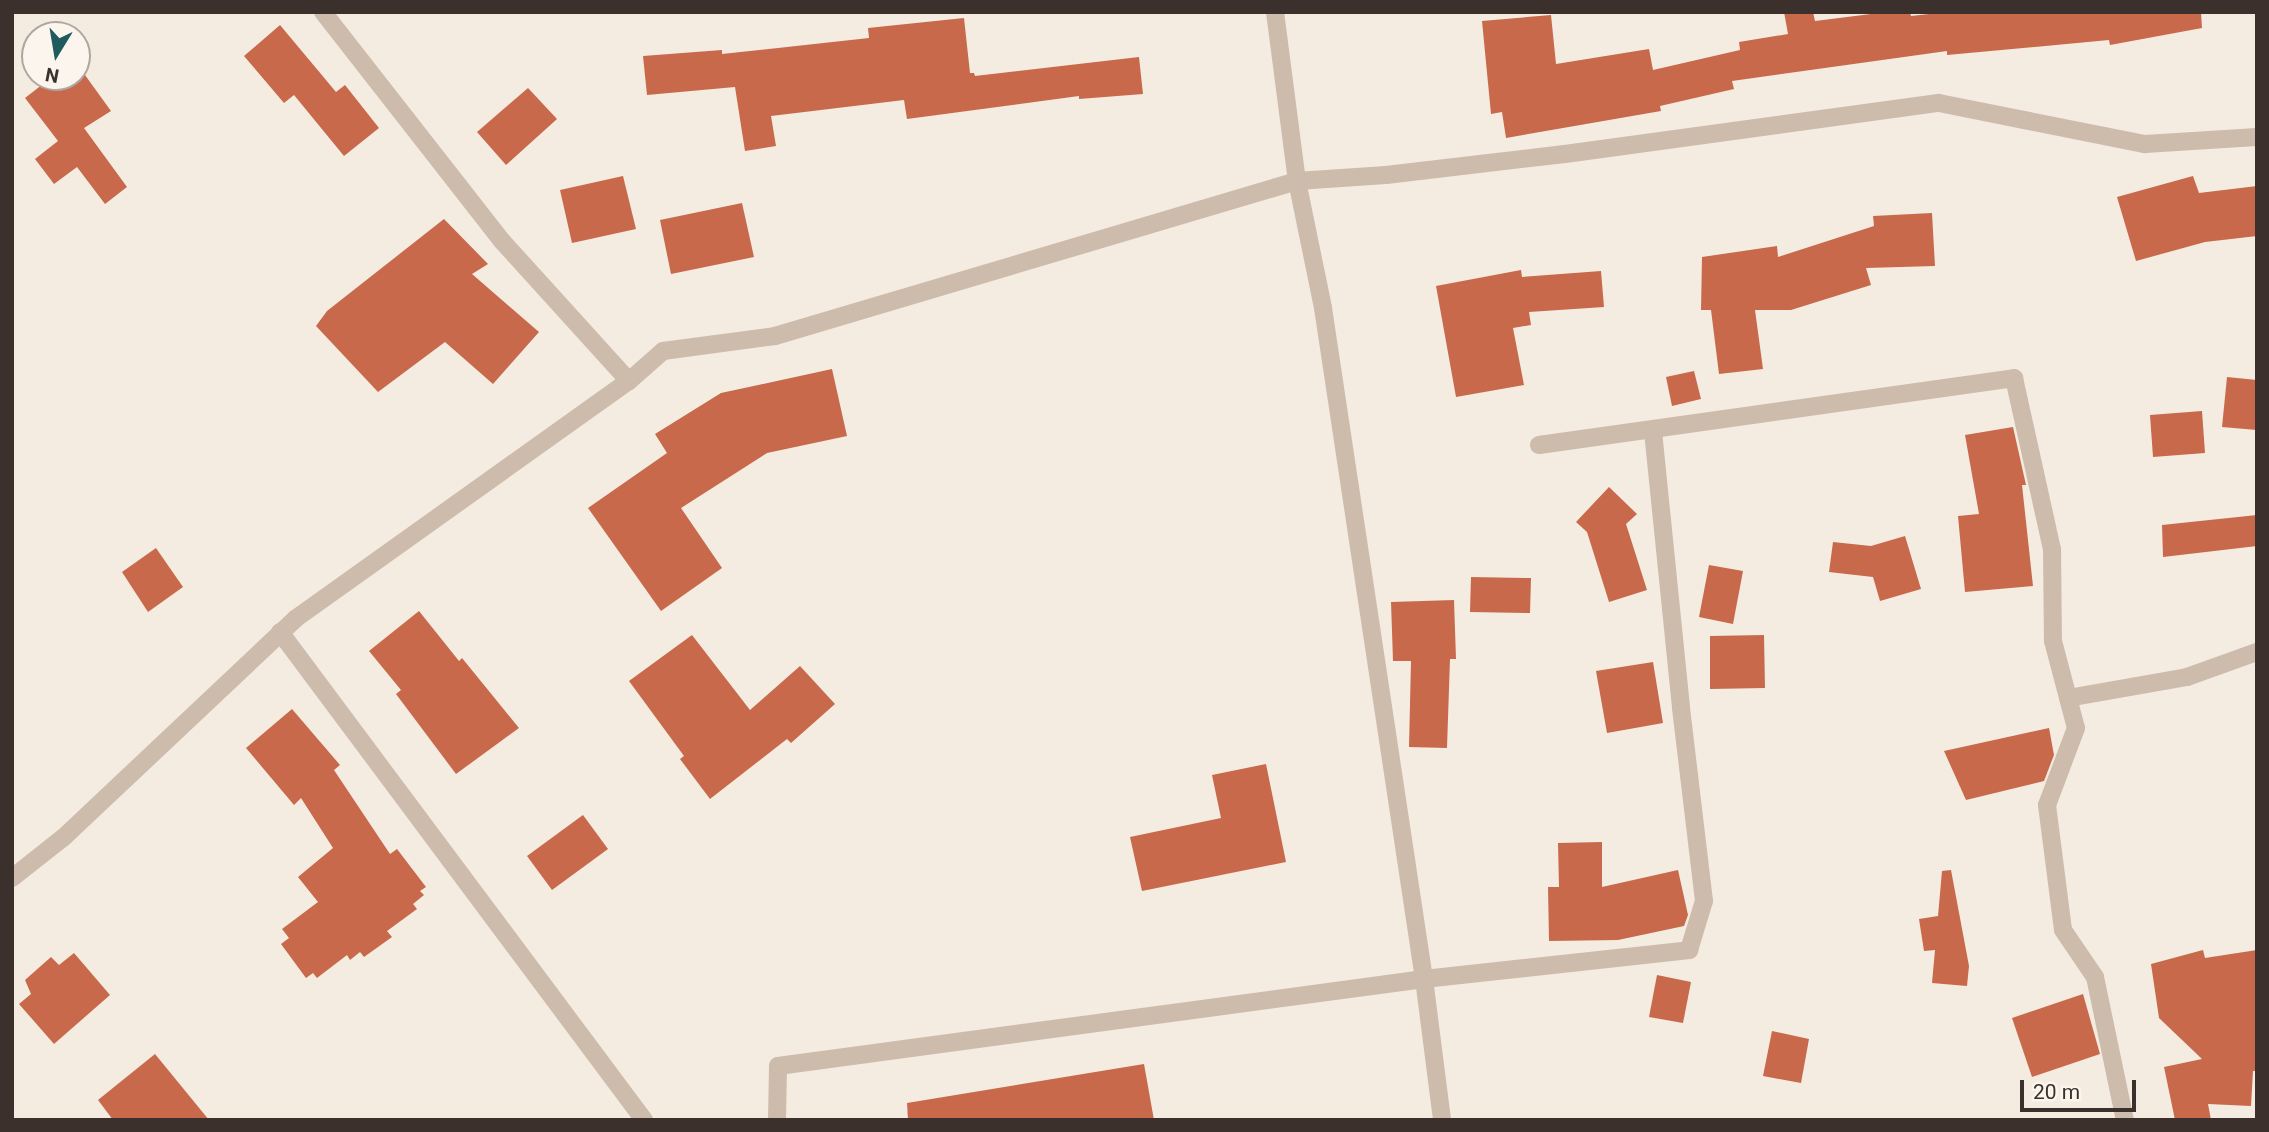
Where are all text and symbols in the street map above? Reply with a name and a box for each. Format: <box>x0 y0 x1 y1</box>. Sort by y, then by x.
north arrow <box>21 21 91 91</box>
text: N <box>44 63 61 88</box>
scale bar <box>2024 1066 2140 1110</box>
text: 20 m <box>2033 1080 2080 1104</box>

